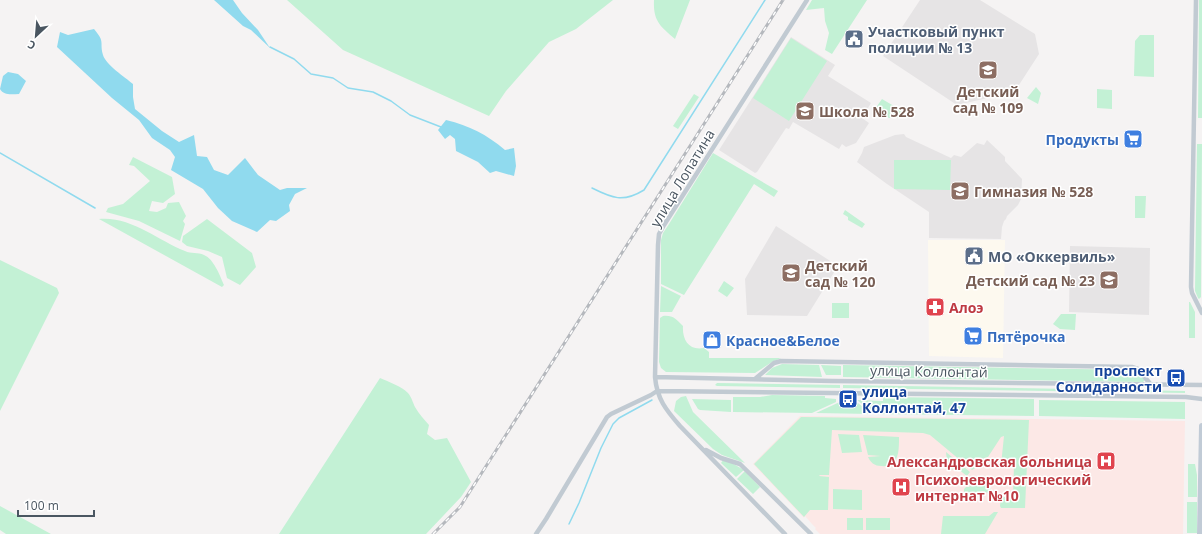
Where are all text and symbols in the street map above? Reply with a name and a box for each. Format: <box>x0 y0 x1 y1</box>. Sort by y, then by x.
north arrow <box>16 16 56 56</box>
place label: Участковый пункт полиции № 13 <box>868 22 1005 57</box>
public building icon: Участковый пункт полиции № 13 <box>843 28 865 50</box>
text: С <box>25 37 38 54</box>
school or university icon: Детский сад № 109 <box>977 59 999 81</box>
place label: Детский сад № 109 <box>953 82 1023 117</box>
school or university icon: Школа № 528 <box>794 100 816 122</box>
place label: Школа № 528 <box>819 102 915 121</box>
street label: улица Лопатина <box>645 126 719 230</box>
supermarket icon: Продукты <box>1122 128 1144 150</box>
place label: Продукты <box>1045 130 1119 149</box>
school or university icon: Гимназия № 528 <box>949 180 971 202</box>
place label: Гимназия № 528 <box>974 182 1093 201</box>
public building icon: МО «Оккервиль» <box>963 245 985 267</box>
place label: МО «Оккервиль» <box>988 247 1116 266</box>
place label: Детский сад № 120 <box>805 256 876 291</box>
school or university icon: Детский сад № 120 <box>780 262 802 284</box>
school or university icon: Детский сад № 23 <box>1098 269 1120 291</box>
place label: Детский сад № 23 <box>966 271 1095 290</box>
pharmacy icon: Алоэ <box>924 296 946 318</box>
place label: Алоэ <box>949 298 984 317</box>
supermarket icon: Пятёрочка <box>962 325 984 347</box>
place label: Пятёрочка <box>987 327 1066 346</box>
shop icon: Красное&Белое <box>701 329 723 351</box>
place label: Красное&Белое <box>726 331 840 350</box>
street label: улица Коллонтай <box>870 360 988 382</box>
place label: проспект Солидарности <box>1056 361 1162 396</box>
bus stop icon: проспект Солидарности <box>1165 367 1187 389</box>
place label: улица Коллонтай, 47 <box>862 382 966 417</box>
bus stop icon: улица Коллонтай, 47 <box>837 388 859 410</box>
hospital icon: Александровская больница <box>1095 450 1117 472</box>
place label: Александровская больница <box>887 452 1092 471</box>
place label: Психоневрологический интернат №10 <box>915 470 1091 505</box>
hospital icon: Психоневрологический интернат №10 <box>890 476 912 498</box>
scale bar <box>18 492 94 518</box>
text: 100 m <box>24 497 59 514</box>

